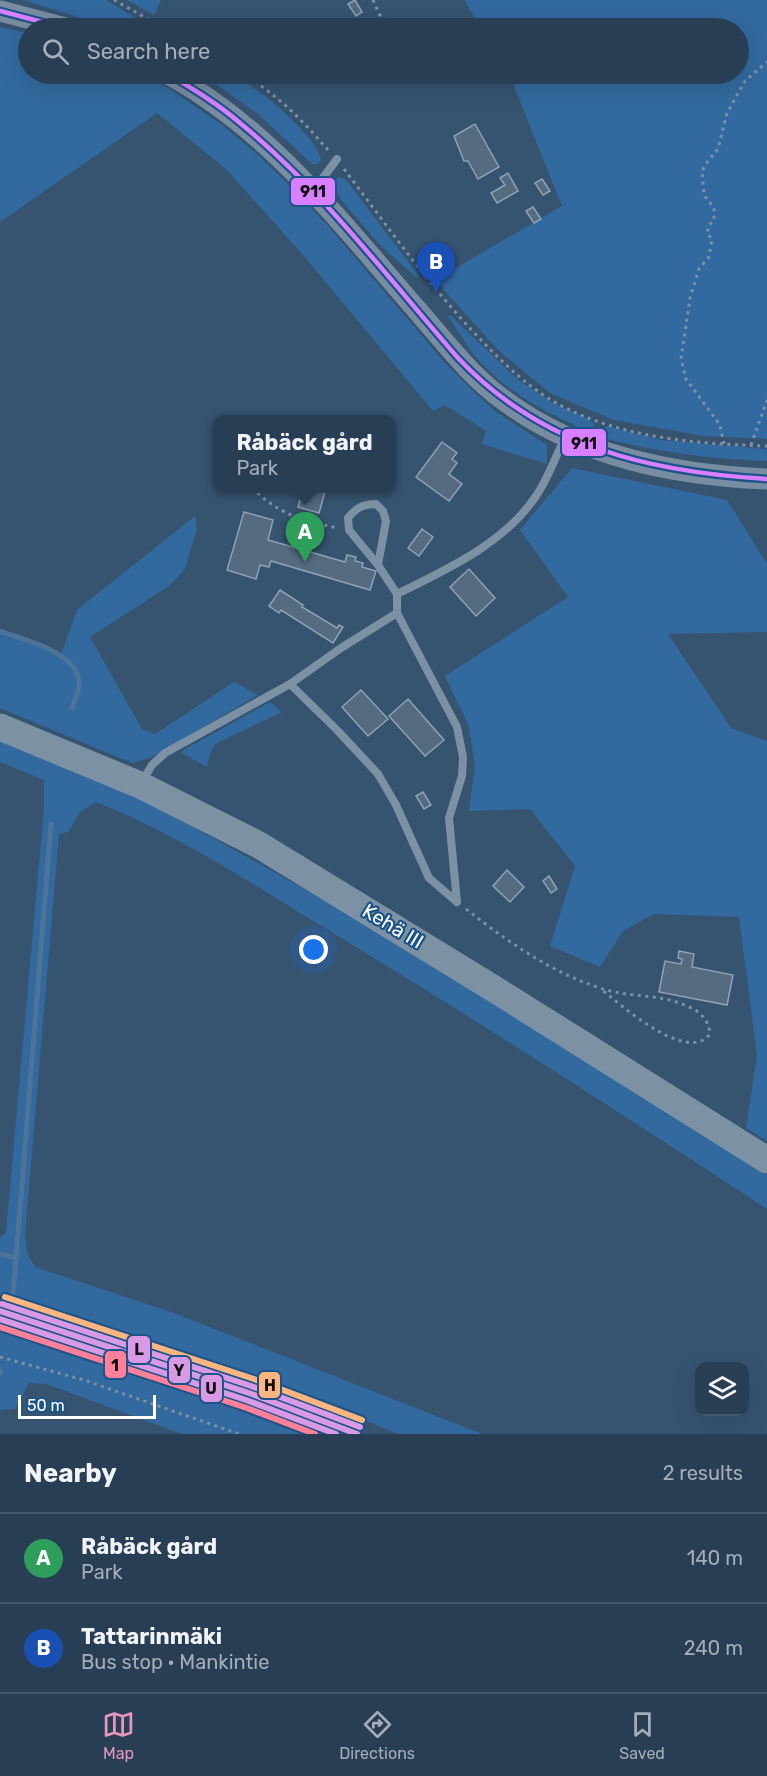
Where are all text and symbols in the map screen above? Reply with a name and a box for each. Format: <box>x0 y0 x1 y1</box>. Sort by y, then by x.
search box <box>18 18 749 84</box>
icon: search <box>39 35 72 68</box>
text: Search here <box>87 38 210 65</box>
line badge: 911 <box>290 177 336 206</box>
text: 911 <box>300 182 326 201</box>
pin: B <box>416 242 456 292</box>
popup <box>213 415 396 493</box>
line badge: 911 <box>561 428 607 457</box>
text: Råbäck gård <box>236 429 373 456</box>
text: 911 <box>571 434 597 453</box>
text: Park <box>236 456 278 480</box>
pin: A <box>286 512 324 562</box>
street label: Kehä III <box>358 898 428 954</box>
your location <box>299 935 328 964</box>
line badge: L <box>127 1335 151 1364</box>
text: L <box>134 1340 144 1359</box>
line badge: 1 <box>104 1350 127 1379</box>
text: 1 <box>111 1356 119 1375</box>
line badge: Y <box>168 1356 191 1384</box>
text: Y <box>174 1361 185 1380</box>
map controls <box>695 1362 749 1416</box>
button: layers <box>695 1362 749 1416</box>
line badge: H <box>258 1371 281 1399</box>
line badge: U <box>200 1374 223 1403</box>
text: H <box>264 1376 276 1395</box>
text: U <box>205 1379 217 1398</box>
scale bar <box>18 1392 156 1420</box>
text: 50 m <box>27 1396 65 1415</box>
text: Nearby <box>24 1458 117 1489</box>
text: 2 results <box>663 1461 743 1485</box>
text: Råbäck gård <box>81 1533 217 1560</box>
text: A <box>36 1546 51 1570</box>
text: 140 m <box>687 1546 743 1570</box>
text: Park <box>81 1560 123 1584</box>
text: Tattarinmäki <box>81 1623 222 1650</box>
text: B <box>36 1636 51 1660</box>
text: 240 m <box>684 1636 743 1660</box>
text: Bus stop · Mankintie <box>81 1650 269 1674</box>
tab: Map <box>102 1708 135 1763</box>
tab: Directions <box>339 1708 415 1763</box>
tab: Saved <box>619 1708 665 1763</box>

